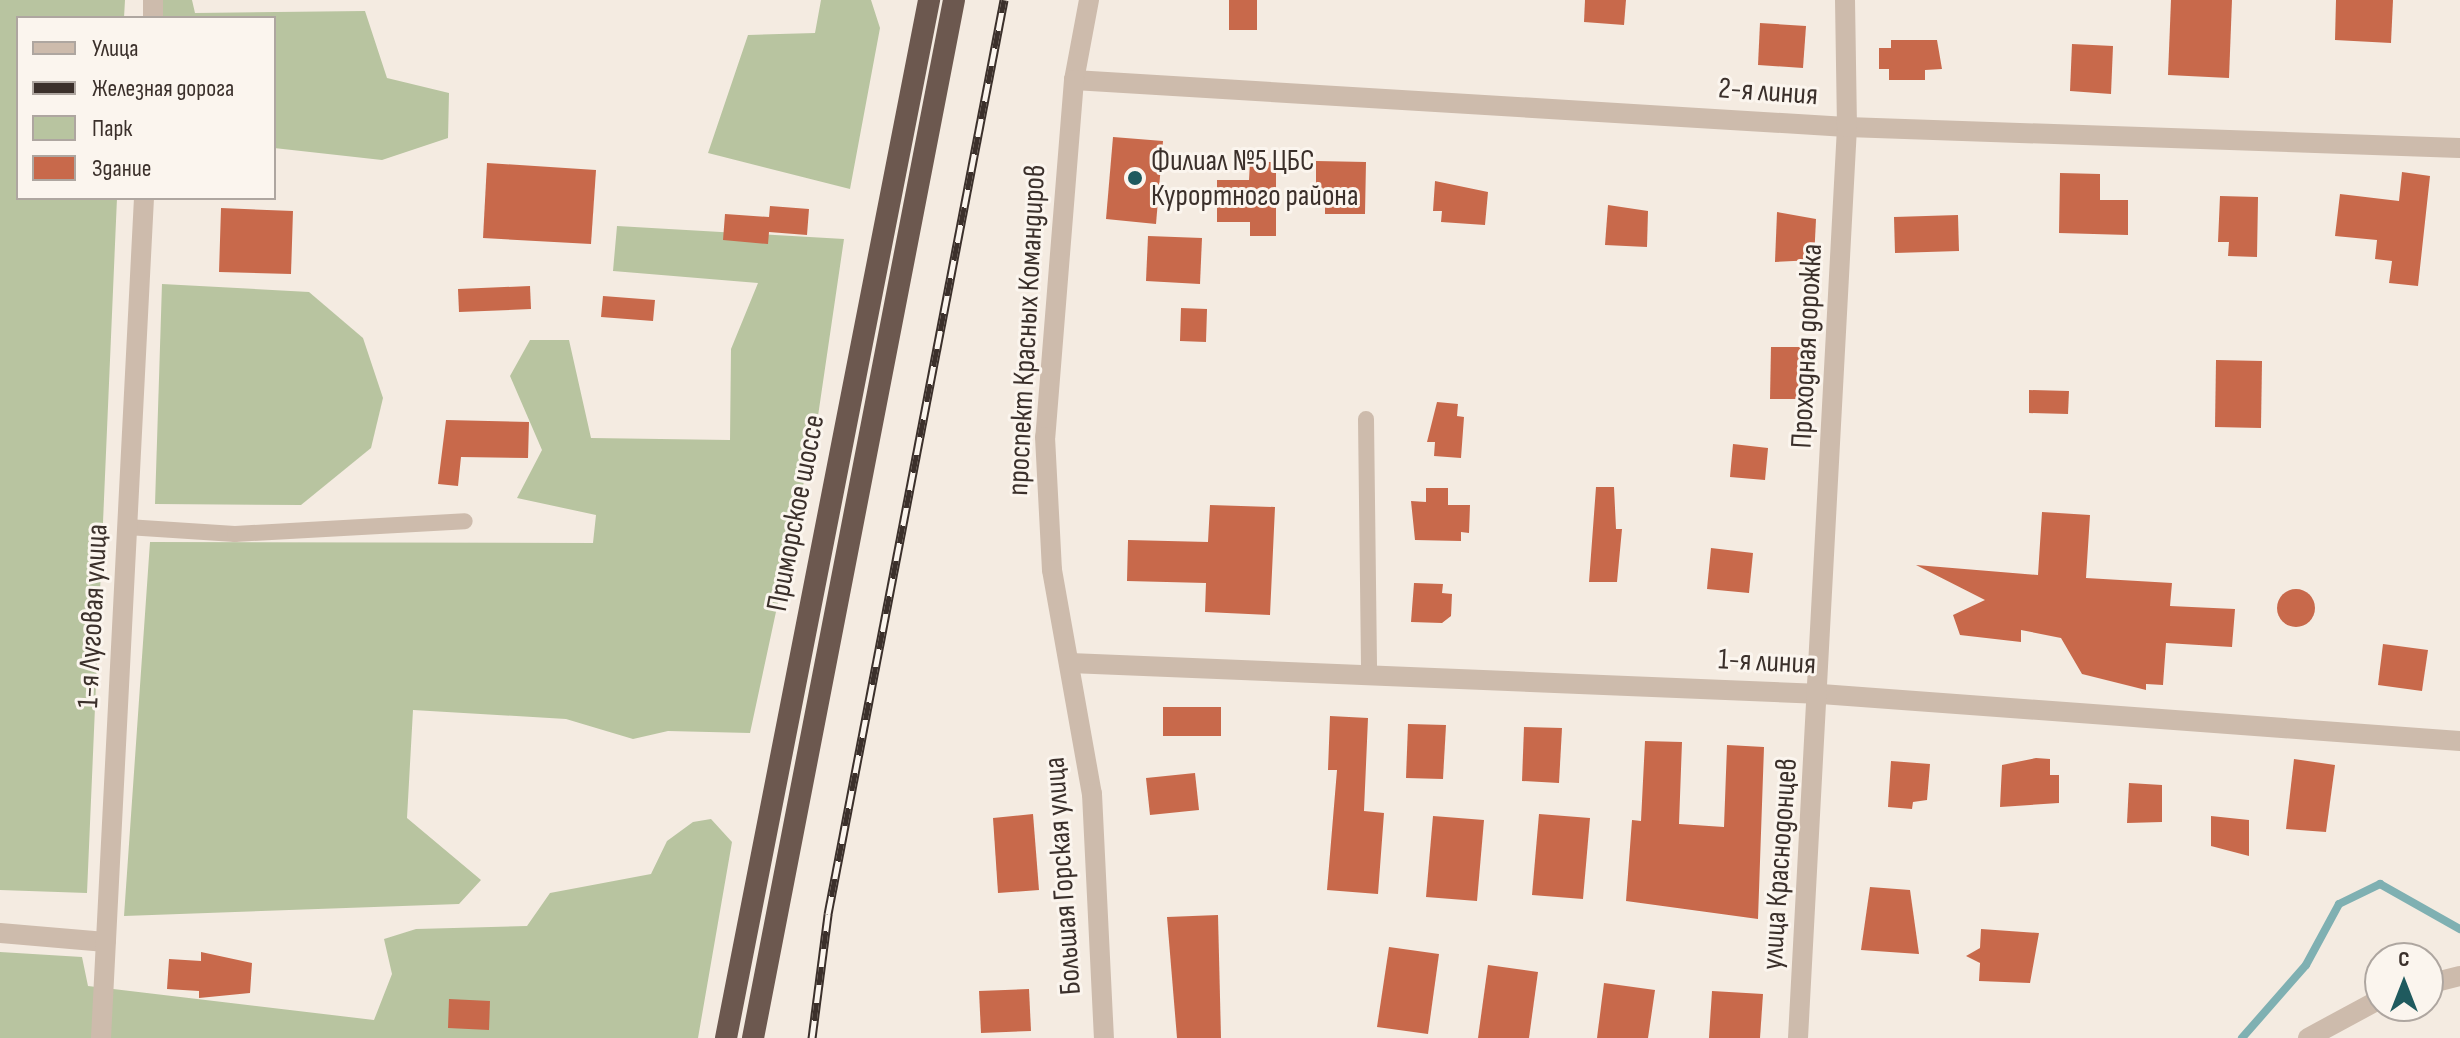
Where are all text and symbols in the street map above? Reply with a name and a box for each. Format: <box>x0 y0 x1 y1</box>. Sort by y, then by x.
legend <box>16 16 276 200</box>
text: Улица <box>92 34 138 63</box>
street label: 2-я линия <box>1717 71 1819 113</box>
text: Железная дорога <box>92 74 234 103</box>
text: Парк <box>92 114 132 143</box>
place label: Филиал №5 ЦБС Курортного района <box>1151 143 1358 214</box>
text: Здание <box>92 154 151 183</box>
street label: проспект Красных Командиров <box>1000 164 1054 496</box>
marker: Филиал №5 ЦБС Курортного района <box>1126 169 1144 187</box>
street label: Проходная дорожка <box>1784 243 1830 449</box>
street label: Приморское шоссе <box>759 412 833 614</box>
street label: 1-я Луговая улица <box>70 523 116 709</box>
street label: 1-я линия <box>1717 641 1817 683</box>
street label: Большая Горская улица <box>1037 756 1089 996</box>
street label: улица Краснодонцев <box>1755 757 1805 971</box>
north arrow <box>2364 942 2444 1022</box>
text: С <box>2398 946 2410 973</box>

